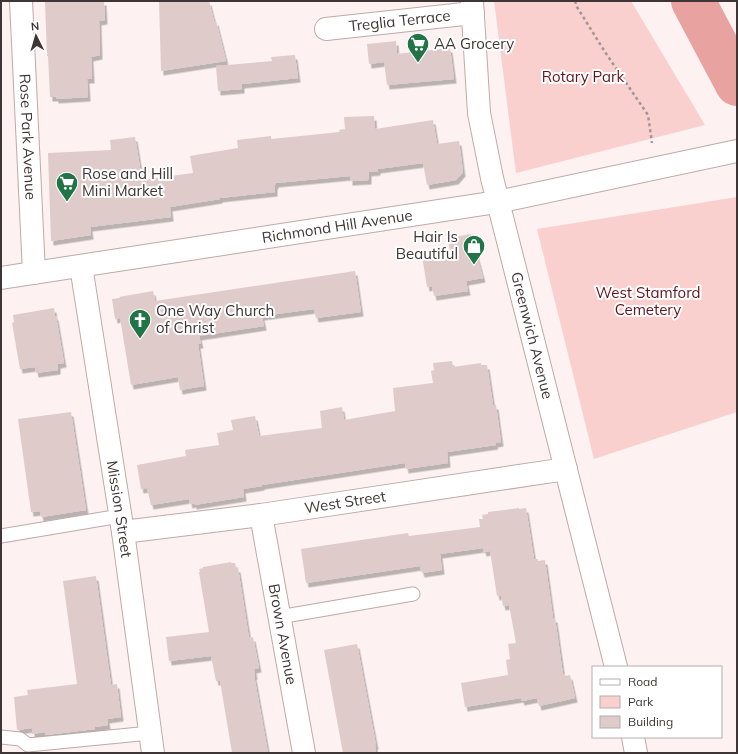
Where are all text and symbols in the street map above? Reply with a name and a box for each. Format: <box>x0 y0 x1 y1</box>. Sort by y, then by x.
street label: Treglia Terrace <box>348 6 451 35</box>
north arrow <box>16 16 56 56</box>
text: N <box>30 19 40 33</box>
supermarket icon: AA Grocery <box>405 31 431 64</box>
place label: AA Grocery <box>434 34 514 53</box>
park label: Rotary Park <box>542 67 624 86</box>
street label: Rose Park Avenue <box>15 73 40 200</box>
place label: Rose and Hill Mini Market <box>82 164 173 200</box>
supermarket icon: Rose and Hill Mini Market <box>54 170 80 203</box>
street label: Richmond Hill Avenue <box>260 205 414 247</box>
place label: Hair Is Beautiful <box>396 227 458 263</box>
shop icon: Hair Is Beautiful <box>461 233 487 266</box>
street label: Greenwich Avenue <box>507 270 558 401</box>
park label: West Stamford Cemetery <box>595 283 701 319</box>
place label: One Way Church of Christ <box>156 301 274 337</box>
church icon: One Way Church of Christ <box>127 307 153 340</box>
street label: Mission Street <box>103 459 136 559</box>
street label: West Street <box>303 486 387 517</box>
street label: Brown Avenue <box>265 582 301 686</box>
legend <box>592 666 722 738</box>
text: Road <box>628 674 657 689</box>
text: Park <box>628 694 654 709</box>
text: Building <box>628 714 673 729</box>

